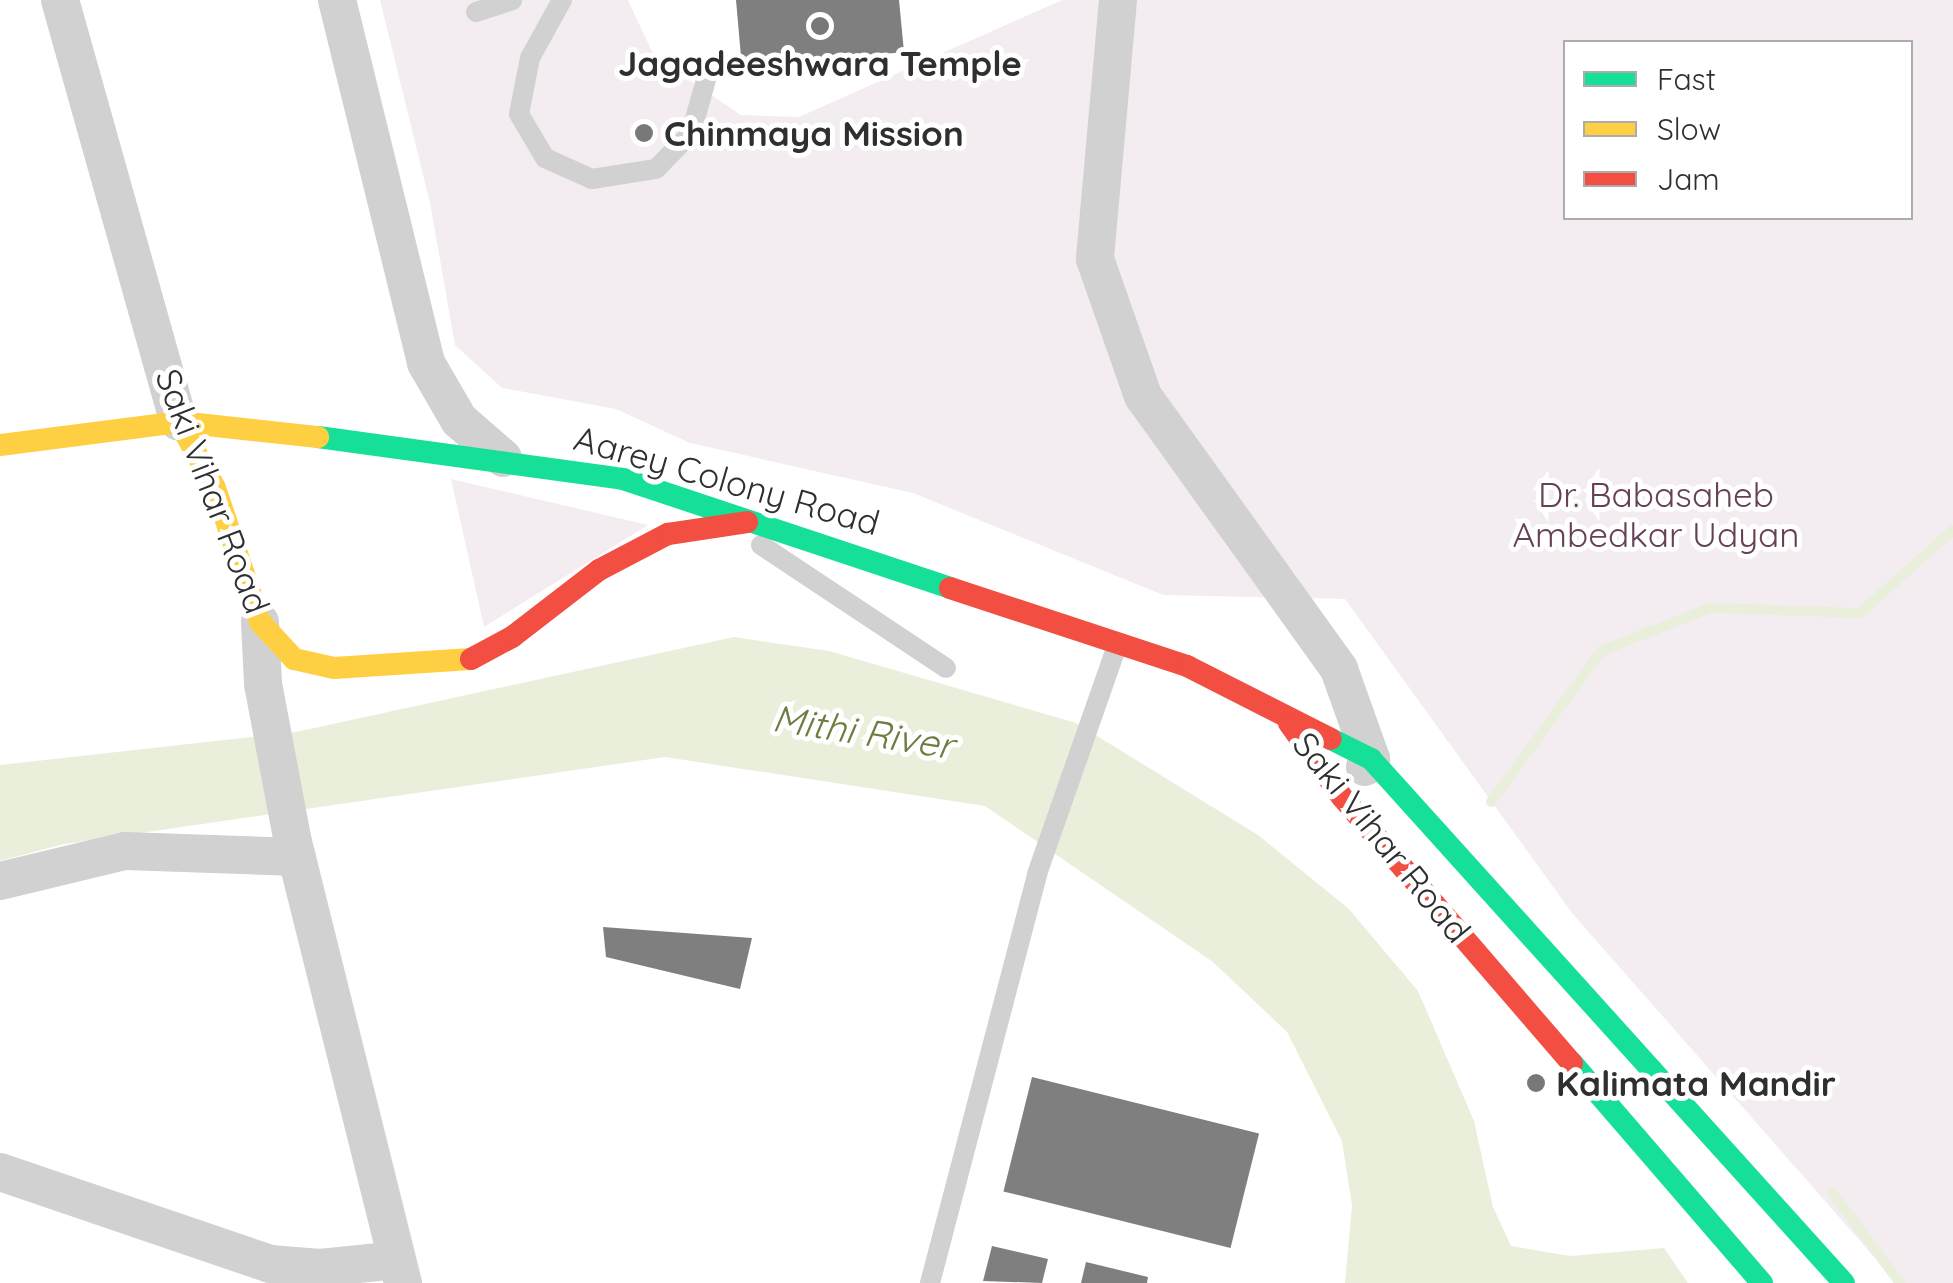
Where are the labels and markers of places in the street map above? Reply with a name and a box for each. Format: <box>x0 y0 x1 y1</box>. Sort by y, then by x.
marker: Jagadeeshwara Temple <box>809 15 831 37</box>
place label: Jagadeeshwara Temple <box>618 42 1022 84</box>
place label: Chinmaya Mission <box>664 112 964 154</box>
marker: Chinmaya Mission <box>633 122 655 144</box>
place label: Kalimata Mandir <box>1556 1062 1836 1104</box>
marker: Kalimata Mandir <box>1525 1072 1547 1094</box>

